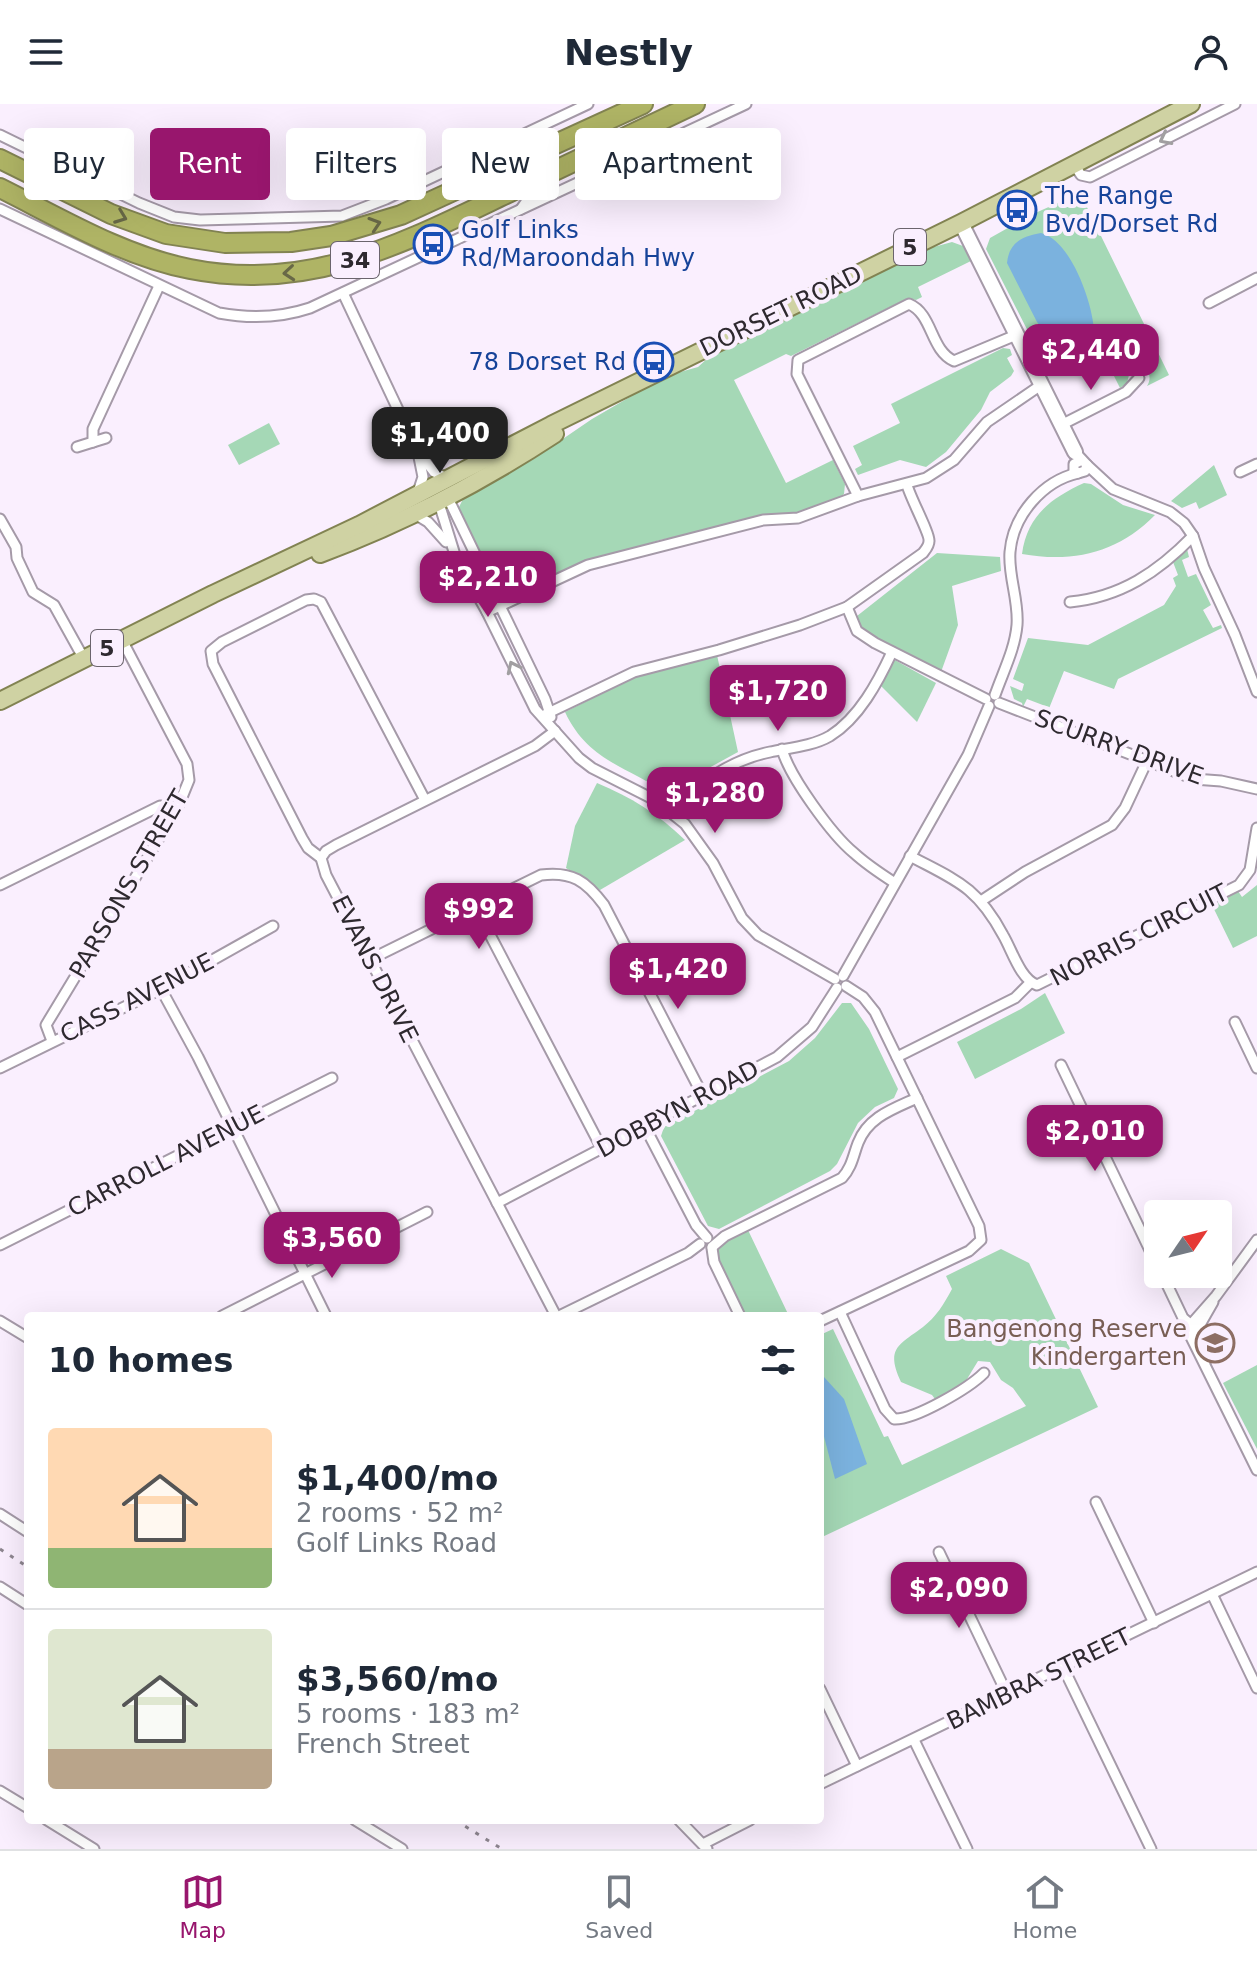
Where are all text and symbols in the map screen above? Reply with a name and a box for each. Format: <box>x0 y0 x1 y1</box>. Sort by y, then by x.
icon: menu <box>24 30 68 74</box>
icon: person <box>1189 30 1233 74</box>
text: Nestly <box>564 32 693 73</box>
chip: Buy <box>24 128 134 200</box>
chip: Rent <box>150 128 270 200</box>
chip: Filters <box>286 128 426 200</box>
chip: New <box>442 128 559 200</box>
chip: Apartment <box>575 128 781 200</box>
one-way arrow <box>1159 130 1174 145</box>
place label: The Range Bvd/Dorset Rd <box>1044 182 1218 238</box>
bus stop icon: The Range Bvd/Dorset Rd <box>996 189 1038 231</box>
one-way arrow <box>113 207 127 224</box>
place label: Golf Links Rd/Maroondah Hwy <box>461 216 695 272</box>
one-way arrow <box>368 217 381 233</box>
bus stop icon: Golf Links Rd/Maroondah Hwy <box>412 223 454 265</box>
road number: 5 <box>894 229 926 265</box>
road number: 34 <box>331 242 379 278</box>
street label: DORSET ROAD <box>695 260 867 362</box>
one-way arrow <box>282 265 295 282</box>
pin: $2,440 <box>1026 324 1156 392</box>
text: $2,440 <box>1041 335 1141 365</box>
bus stop icon: 78 Dorset Rd <box>633 341 675 383</box>
place label: 78 Dorset Rd <box>469 348 626 376</box>
pin: $1,400 <box>375 407 505 475</box>
text: $1,400 <box>390 418 490 448</box>
pin: $2,210 <box>423 551 553 619</box>
text: $2,210 <box>438 562 538 592</box>
road number: 5 <box>91 630 123 666</box>
one-way arrow <box>507 660 523 675</box>
pin: $1,720 <box>713 665 843 733</box>
text: $1,720 <box>728 676 828 706</box>
street label: SCURRY DRIVE <box>1031 703 1207 791</box>
pin: $1,280 <box>650 767 780 835</box>
text: $1,280 <box>665 778 765 808</box>
street label: PARSONS STREET <box>64 785 194 983</box>
street label: NORRIS CIRCUIT <box>1046 878 1233 992</box>
pin: $992 <box>432 883 526 951</box>
street label: EVANS DRIVE <box>326 891 424 1047</box>
text: $992 <box>443 894 515 924</box>
pin: $1,420 <box>613 943 743 1011</box>
street label: CASS AVENUE <box>56 947 218 1049</box>
text: $1,420 <box>628 954 728 984</box>
street label: DOBBYN ROAD <box>592 1055 764 1163</box>
street label: CARROLL AVENUE <box>63 1099 269 1223</box>
pin: $2,010 <box>1030 1105 1160 1173</box>
text: $2,010 <box>1045 1116 1145 1146</box>
north arrow <box>1144 1200 1232 1288</box>
map controls <box>1144 1200 1232 1288</box>
pin: $3,560 <box>267 1212 397 1280</box>
text: $3,560 <box>282 1223 382 1253</box>
place label: Bangenong Reserve Kindergarten <box>946 1315 1187 1371</box>
school or university icon: Bangenong Reserve Kindergarten <box>1194 1322 1236 1364</box>
icon: filters <box>756 1338 800 1382</box>
text: 10 homes <box>48 1340 233 1380</box>
text: $1,400/mo <box>296 1458 498 1498</box>
icon: home <box>112 1460 208 1556</box>
text: 2 rooms · 52 m² <box>296 1498 504 1528</box>
text: Golf Links Road <box>296 1528 497 1558</box>
pin: $2,090 <box>894 1562 1024 1630</box>
text: $2,090 <box>909 1573 1009 1603</box>
street label: BAMBRA STREET <box>942 1622 1136 1736</box>
text: $3,560/mo <box>296 1659 498 1699</box>
icon: home <box>112 1661 208 1757</box>
text: 5 rooms · 183 m² <box>296 1699 520 1729</box>
text: French Street <box>296 1729 470 1759</box>
tab: Map <box>180 1870 226 1943</box>
tab: Saved <box>585 1870 653 1943</box>
tab: Home <box>1012 1870 1077 1943</box>

